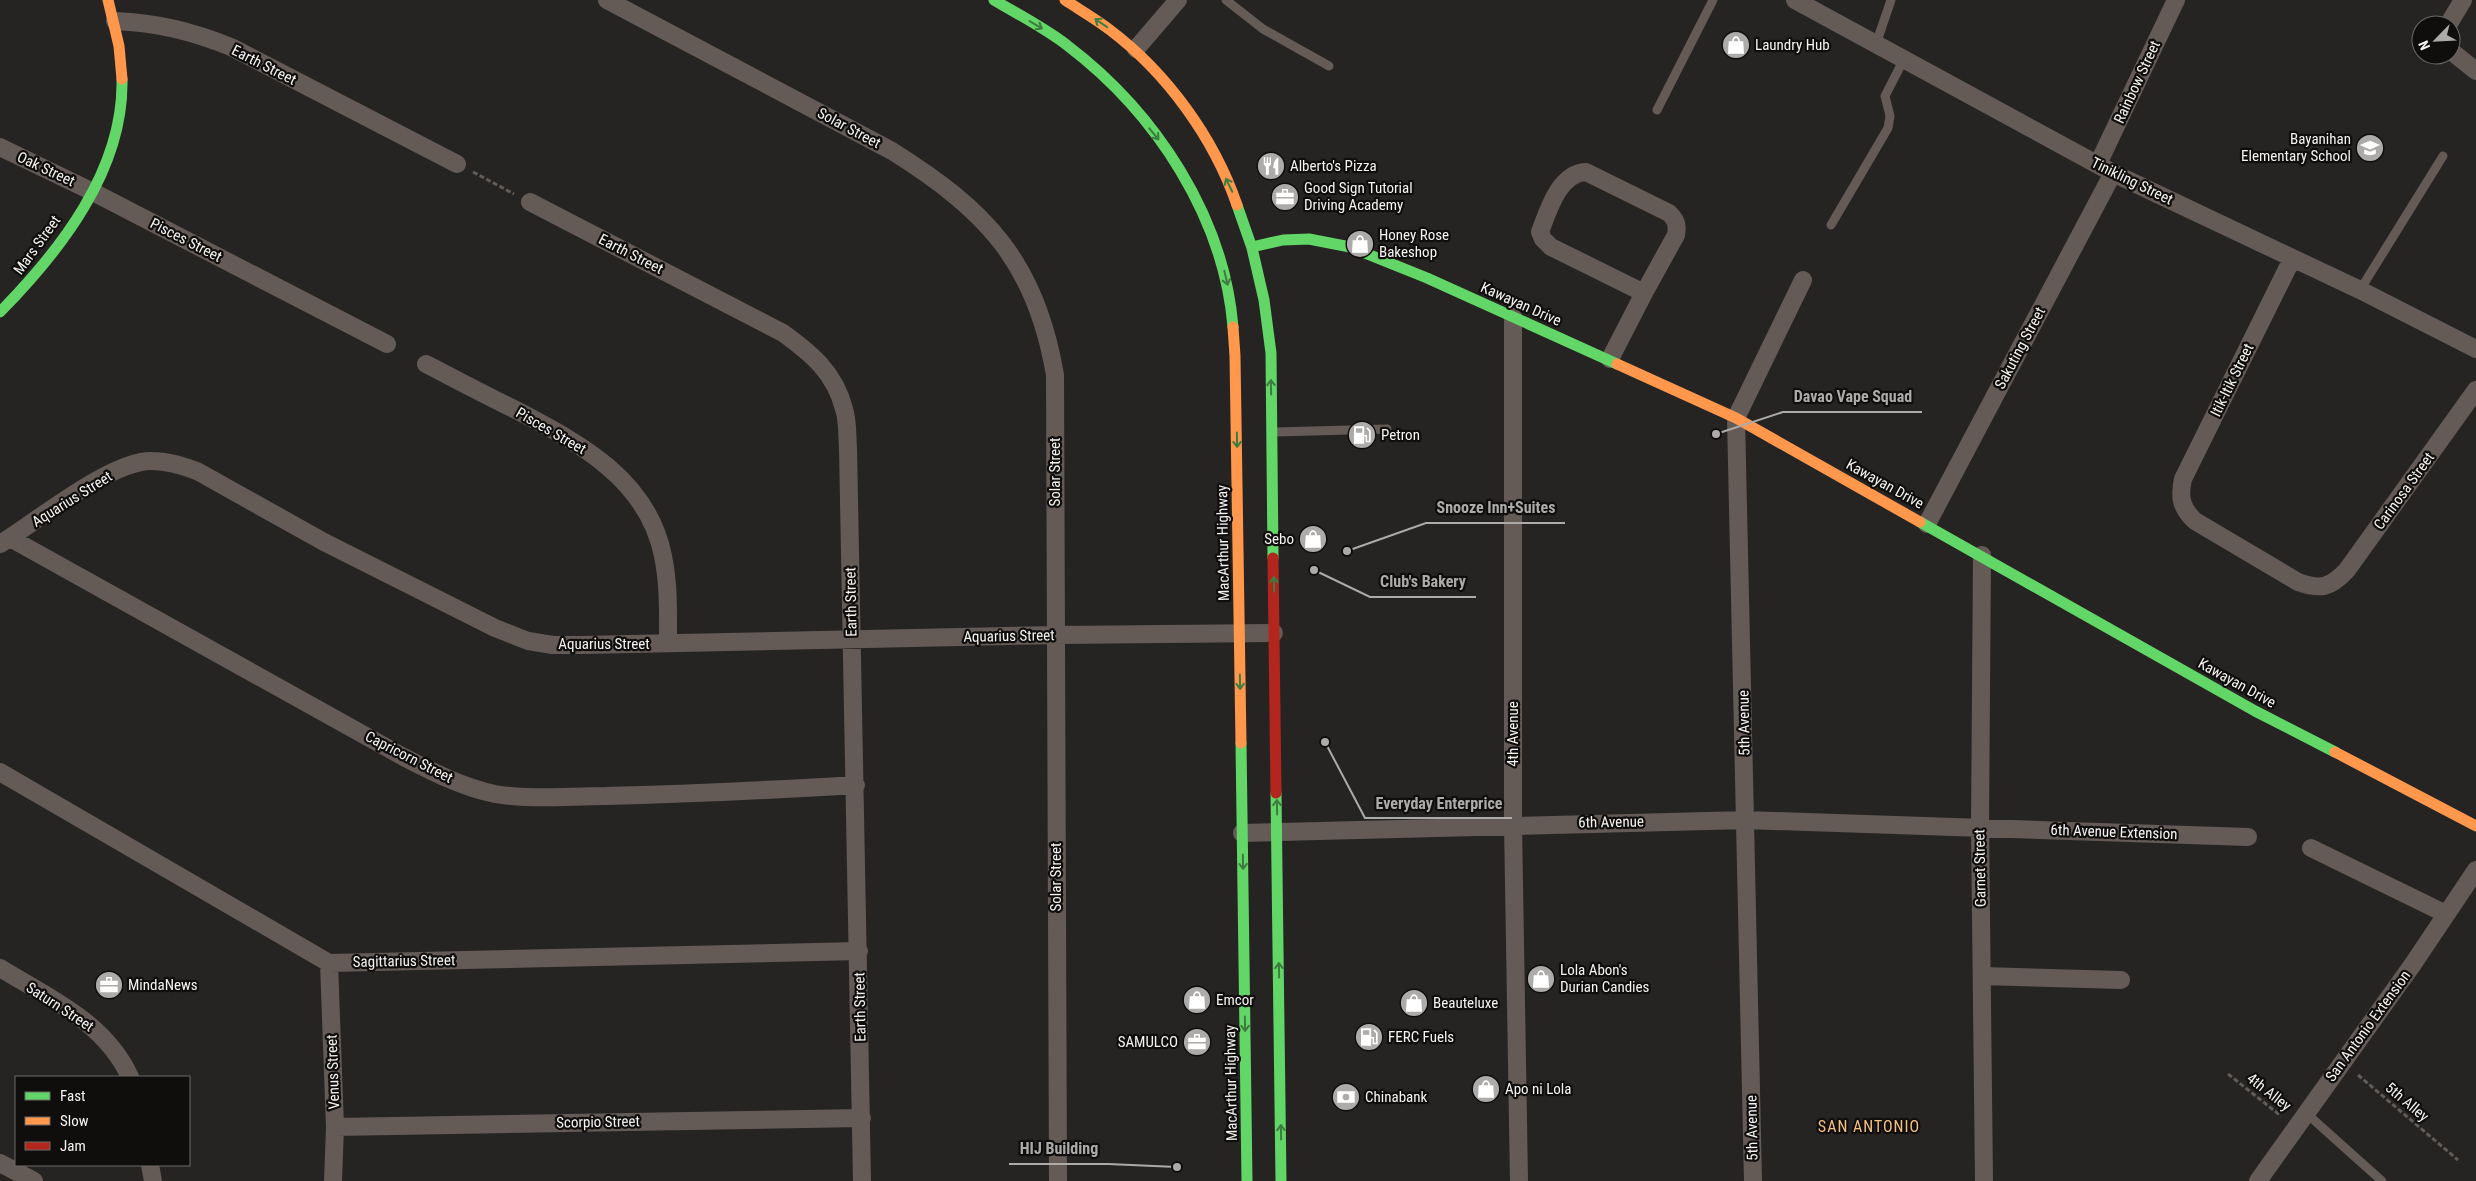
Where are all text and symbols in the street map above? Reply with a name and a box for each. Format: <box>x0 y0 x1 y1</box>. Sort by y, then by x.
north arrow <box>2411 15 2461 65</box>
one-way arrow <box>1095 18 1109 28</box>
one-way arrow <box>1028 20 1042 30</box>
shop icon: Laundry Hub <box>1721 30 1751 60</box>
place label: Laundry Hub <box>1755 36 1830 54</box>
street label: Rainbow Street <box>2110 38 2164 126</box>
text: N <box>2415 38 2433 52</box>
street label: Earth Street <box>229 41 299 89</box>
street label: Solar Street <box>814 104 884 152</box>
one-way arrow <box>1149 128 1160 141</box>
place label: Bayanihan Elementary School <box>2241 130 2351 165</box>
school or university icon: Bayanihan Elementary School <box>2355 133 2385 163</box>
street label: Oak Street <box>14 148 78 190</box>
restaurant icon: Alberto's Pizza <box>1256 151 1286 181</box>
street label: Tinikling Street <box>2088 153 2176 209</box>
place label: Alberto's Pizza <box>1290 157 1377 175</box>
one-way arrow <box>1224 178 1233 193</box>
place label: Good Sign Tutorial Driving Academy <box>1304 179 1413 214</box>
office icon: Good Sign Tutorial Driving Academy <box>1270 182 1300 212</box>
street label: Mars Street <box>10 212 64 278</box>
street label: Pisces Street <box>147 214 225 266</box>
place label: Honey Rose Bakeshop <box>1379 226 1449 261</box>
shop icon: Honey Rose Bakeshop <box>1345 229 1375 259</box>
street label: Earth Street <box>596 230 666 278</box>
one-way arrow <box>1222 270 1231 286</box>
street label: Kawayan Drive <box>1478 278 1564 330</box>
street label: Sakuting Street <box>1991 304 2049 392</box>
street label: Itik-Itik Street <box>2207 341 2257 419</box>
one-way arrow <box>1266 379 1276 396</box>
callout: Davao Vape Squad <box>1783 381 1922 412</box>
text: Davao Vape Squad <box>1794 387 1912 406</box>
street label: Pisces Street <box>513 404 589 458</box>
fuel station icon: Petron <box>1347 420 1377 450</box>
place label: Petron <box>1381 426 1420 444</box>
one-way arrow <box>1232 432 1241 448</box>
street label: Solar Street <box>1046 437 1064 507</box>
street label: Carinosa Street <box>2370 449 2438 533</box>
street label: Kawayan Drive <box>1843 455 1927 513</box>
street label: Aquarius Street <box>29 467 115 531</box>
street label: MacArthur Highway <box>1213 485 1233 601</box>
callout: Snooze Inn+Suites <box>1426 492 1565 523</box>
text: Snooze Inn+Suites <box>1437 498 1555 517</box>
shop icon: Sebo <box>1298 524 1328 554</box>
place label: Sebo <box>1264 530 1294 548</box>
callout: Club's Bakery <box>1370 566 1476 597</box>
street label: Earth Street <box>841 567 861 637</box>
text: Club's Bakery <box>1380 572 1466 591</box>
one-way arrow <box>1269 577 1279 593</box>
street label: Aquarius Street <box>963 626 1055 646</box>
street label: Aquarius Street <box>558 635 650 653</box>
street label: Kawayan Drive <box>2195 654 2279 712</box>
one-way arrow <box>1235 673 1245 689</box>
street label: 5th Avenue <box>1734 690 1754 756</box>
street label: 4th Avenue <box>1504 701 1522 767</box>
street label: Capricorn Street <box>362 727 456 787</box>
callout: Everyday Enterprice <box>1365 787 1512 818</box>
text: Everyday Enterprice <box>1376 794 1503 813</box>
one-way arrow <box>1272 800 1282 816</box>
street label: 6th Avenue <box>1578 812 1644 832</box>
street label: 6th Avenue Extension <box>2050 821 2178 843</box>
street label: Garnet Street <box>1970 829 1990 907</box>
street label: Solar Street <box>1047 842 1065 912</box>
one-way arrow <box>1238 853 1247 869</box>
street label: Sagittarius Street <box>353 951 455 971</box>
place label: Lola Abon's Durian Candies <box>1560 961 1650 996</box>
one-way arrow <box>1274 962 1283 978</box>
shop icon: Lola Abon's Durian Candies <box>1526 964 1556 994</box>
street label: San Antonio Extension <box>2322 967 2414 1085</box>
office icon: MindaNews <box>94 970 124 1000</box>
street label: Earth Street <box>850 972 870 1042</box>
place label: MindaNews <box>128 976 198 994</box>
street label: Saturn Street <box>23 978 97 1036</box>
shop icon: Emcor <box>1182 985 1212 1015</box>
shop icon: Beauteluxe <box>1399 988 1429 1018</box>
place label: Emcor <box>1216 991 1254 1009</box>
place label: Beauteluxe <box>1433 994 1498 1012</box>
one-way arrow <box>1240 1016 1250 1032</box>
fuel station icon: FERC Fuels <box>1354 1022 1384 1052</box>
street label: MacArthur Highway <box>1221 1025 1241 1141</box>
office icon: SAMULCO <box>1182 1027 1212 1057</box>
place label: FERC Fuels <box>1388 1028 1454 1046</box>
place label: SAMULCO <box>1118 1033 1178 1051</box>
street label: Venus Street <box>323 1034 343 1110</box>
street label: 4th Alley <box>2243 1069 2295 1115</box>
shop icon: Apo ni Lola <box>1471 1074 1501 1104</box>
legend <box>15 1076 190 1166</box>
street label: 5th Alley <box>2382 1079 2432 1125</box>
place label: Apo ni Lola <box>1505 1080 1571 1098</box>
bank icon: Chinabank <box>1331 1082 1361 1112</box>
text: Fast <box>60 1087 85 1105</box>
place label: Chinabank <box>1365 1088 1427 1106</box>
street label: 5th Avenue <box>1742 1095 1762 1161</box>
text: Slow <box>60 1112 89 1130</box>
street label: Scorpio Street <box>556 1112 640 1132</box>
district label: SAN ANTONIO <box>1818 1117 1920 1136</box>
one-way arrow <box>1276 1125 1286 1141</box>
callout: HIJ Building <box>1009 1133 1108 1164</box>
text: Jam <box>60 1137 86 1155</box>
text: HIJ Building <box>1020 1139 1098 1158</box>

